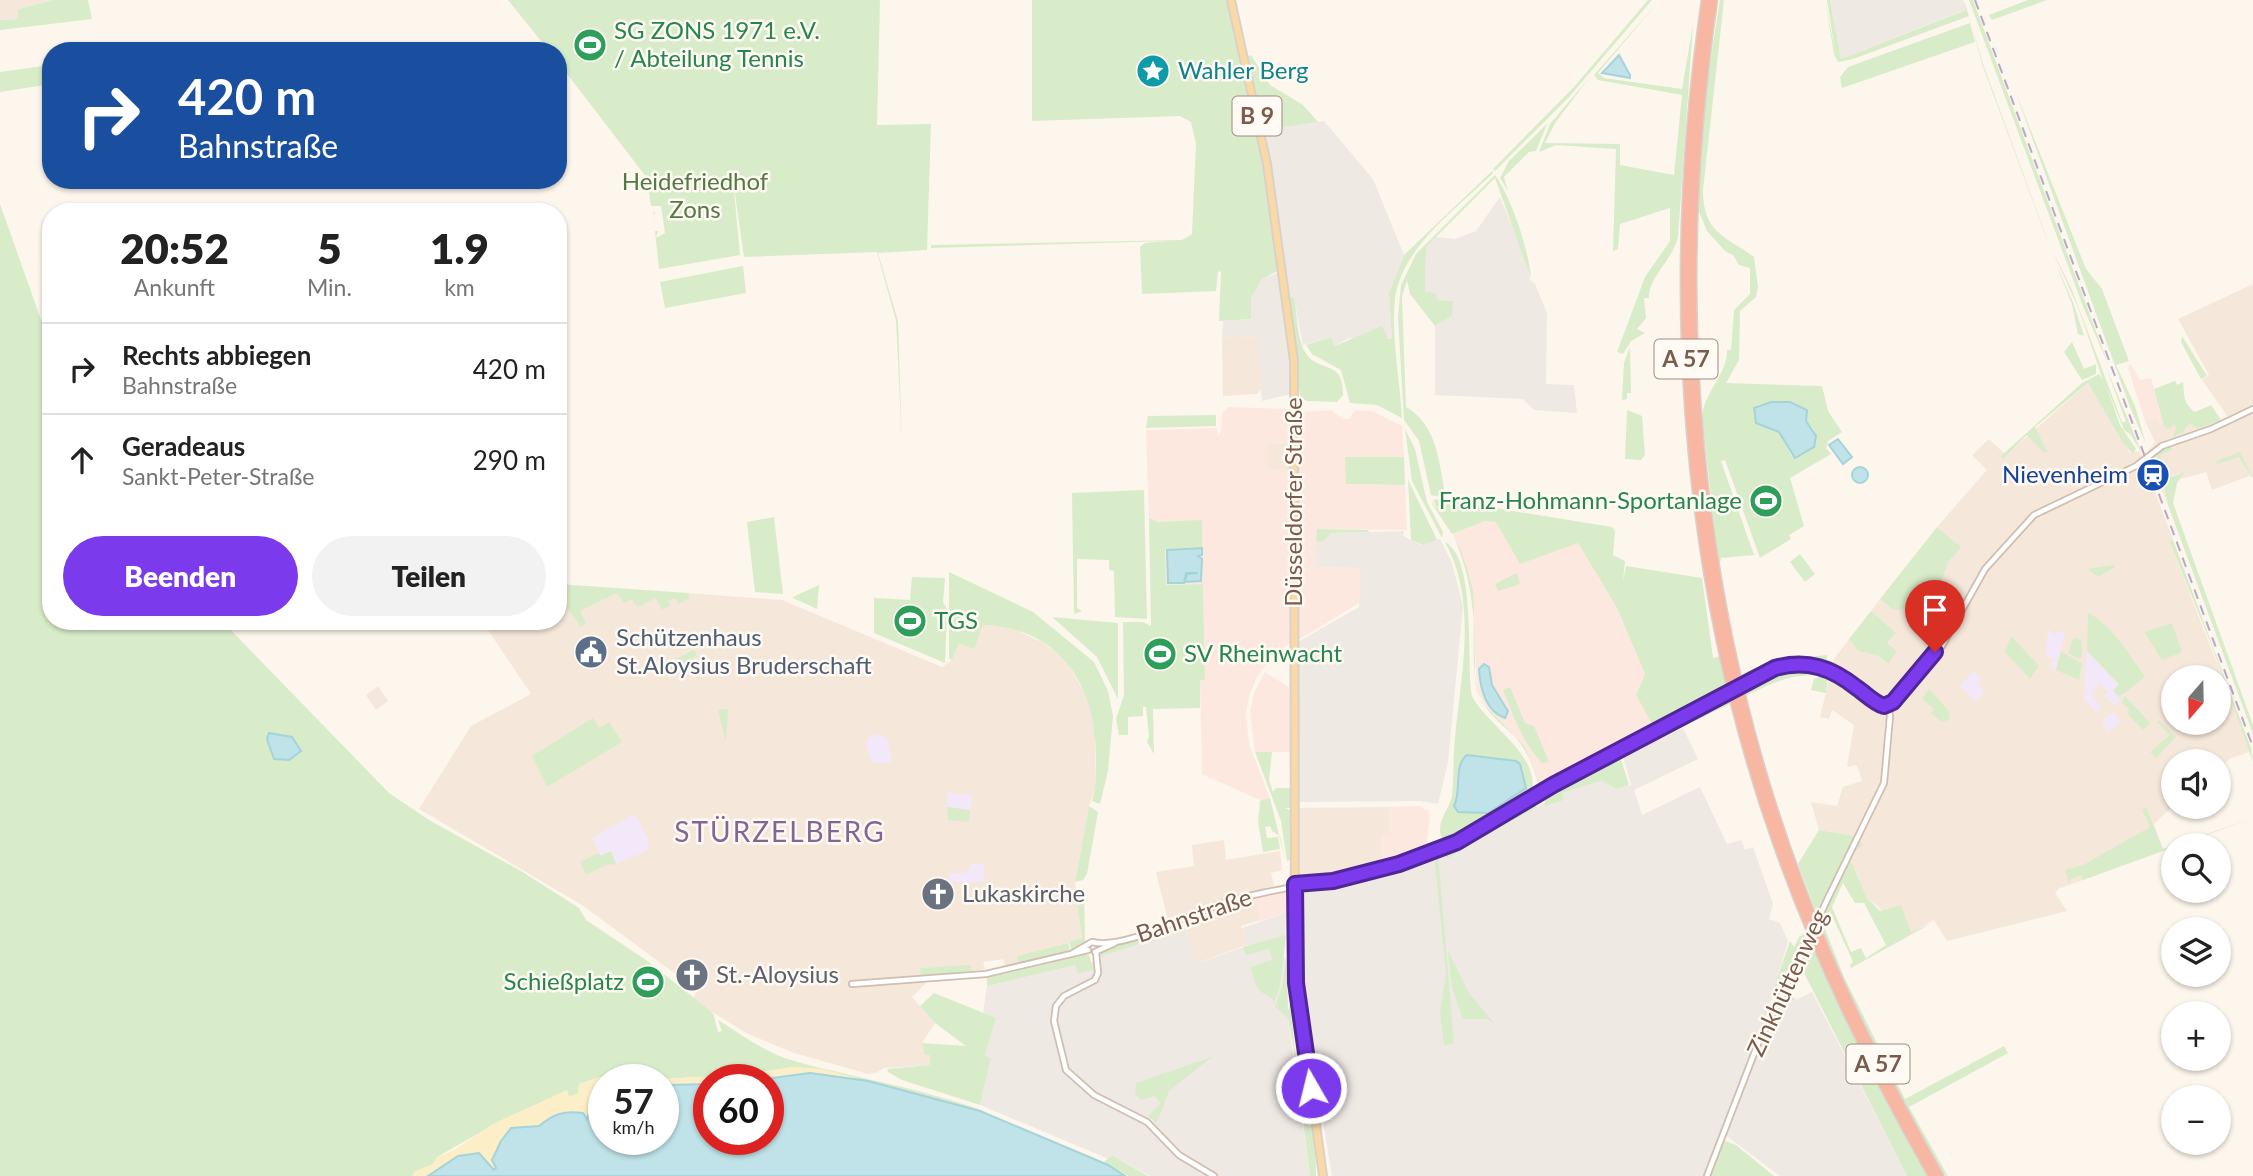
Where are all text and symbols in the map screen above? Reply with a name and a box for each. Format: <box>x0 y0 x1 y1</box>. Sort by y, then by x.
place label: SG ZONS 1971 e.V. / Abteilung Tennis <box>614 15 820 72</box>
sports icon: SG ZONS 1971 e.V. / Abteilung Tennis <box>571 26 609 64</box>
place icon: Wahler Berg <box>1134 52 1172 90</box>
place label: Wahler Berg <box>1178 55 1308 84</box>
text: 420 m <box>178 67 316 125</box>
icon: right <box>63 70 154 161</box>
road number: B 9 <box>1232 97 1282 136</box>
text: Bahnstraße <box>178 126 338 165</box>
park label: Heidefriedhof Zons <box>622 166 769 223</box>
text: 20:52 <box>120 223 229 273</box>
text: 5 <box>317 223 342 273</box>
text: 1.9 <box>430 223 489 273</box>
text: Ankunft <box>134 273 215 301</box>
text: Min. <box>307 273 352 301</box>
text: km <box>444 273 475 301</box>
text: Rechts abbiegen <box>122 339 311 371</box>
road number: A 57 <box>1654 340 1718 378</box>
icon: right <box>63 350 101 388</box>
text: 420 m <box>473 353 546 385</box>
text: Bahnstraße <box>122 371 237 399</box>
street label: Düsseldorfer Straße <box>1278 397 1307 607</box>
text: Geradeaus <box>122 430 245 462</box>
icon: ahead <box>63 441 101 479</box>
text: 290 m <box>473 444 546 476</box>
station icon: Nievenheim <box>2134 456 2172 494</box>
place label: Nievenheim <box>2002 459 2128 488</box>
text: Sankt-Peter-Straße <box>122 462 314 490</box>
sports icon: Franz-Hohmann-Sportanlage <box>1747 482 1785 520</box>
place label: Franz-Hohmann-Sportanlage <box>1439 485 1742 514</box>
button: Beenden <box>63 536 298 616</box>
button: Teilen <box>312 536 546 616</box>
pin <box>1905 580 1965 652</box>
icon: arrive <box>1916 591 1954 629</box>
sports icon: TGS <box>891 602 929 640</box>
place label: TGS <box>934 605 978 634</box>
place label: Schützenhaus St.Aloysius Bruderschaft <box>616 622 872 679</box>
public building icon: Schützenhaus St.Aloysius Bruderschaft <box>572 633 610 671</box>
sports icon: SV Rheinwacht <box>1141 635 1179 673</box>
place label: SV Rheinwacht <box>1184 638 1343 667</box>
north arrow <box>2161 665 2231 735</box>
map controls <box>2161 665 2231 1155</box>
button: sound <box>2161 749 2231 819</box>
district label: STÜRZELBERG <box>674 814 886 848</box>
button: search <box>2161 833 2231 903</box>
church icon: Lukaskirche <box>919 875 957 913</box>
place label: Lukaskirche <box>962 878 1085 907</box>
street label: Bahnstraße <box>1132 881 1255 948</box>
street label: Zinkhüttenweg <box>1740 904 1833 1060</box>
button: layers <box>2161 917 2231 987</box>
church icon: St.-Aloysius <box>673 956 711 994</box>
place label: St.-Aloysius <box>716 959 839 988</box>
sports icon: Schießplatz <box>629 963 667 1001</box>
place label: Schießplatz <box>504 966 624 995</box>
button: + <box>2161 1001 2231 1071</box>
road number: A 57 <box>1846 1044 1910 1084</box>
position arrow <box>1274 1051 1348 1125</box>
speed limit sign: 60 <box>693 1064 784 1155</box>
text: 57 <box>613 1079 654 1121</box>
button: − <box>2161 1085 2231 1155</box>
text: km/h <box>612 1116 655 1138</box>

